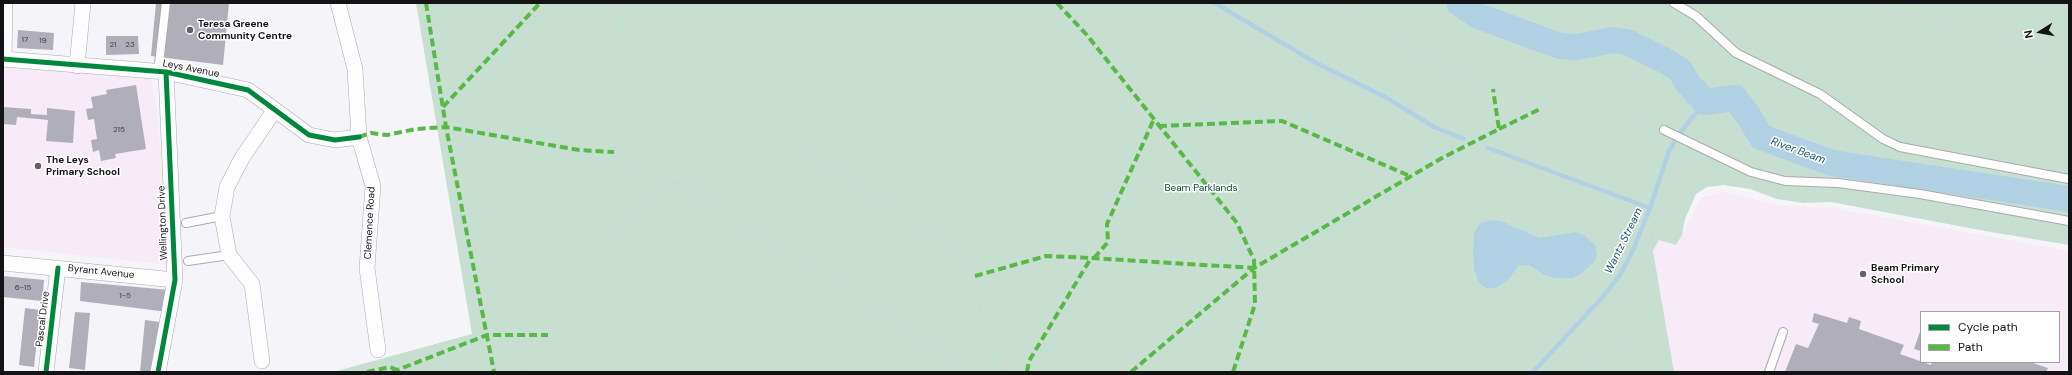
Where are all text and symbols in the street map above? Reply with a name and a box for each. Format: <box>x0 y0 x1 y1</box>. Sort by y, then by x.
north arrow <box>2020 12 2060 52</box>
place label: Teresa Greene Community Centre <box>198 18 292 42</box>
marker: Teresa Greene Community Centre <box>185 25 195 35</box>
text: N <box>2021 29 2036 40</box>
house number: 17 <box>22 35 28 45</box>
house number: 19 <box>39 36 47 46</box>
house number: 21 <box>109 40 117 50</box>
house number: 23 <box>125 40 135 50</box>
street label: Leys Avenue <box>162 58 220 80</box>
house number: 215 <box>113 125 125 135</box>
water label: River Beam <box>1769 135 1827 167</box>
place label: The Leys Primary School <box>46 154 120 178</box>
marker: The Leys Primary School <box>33 161 43 171</box>
park label: Beam Parklands <box>1164 182 1238 194</box>
street label: Wellington Drive <box>156 185 170 261</box>
street label: Clemence Road <box>362 186 378 260</box>
water label: Wantz Stream <box>1602 206 1646 276</box>
place label: Beam Primary School <box>1871 262 1939 286</box>
street label: Byrant Avenue <box>67 263 135 281</box>
marker: Beam Primary School <box>1858 269 1868 279</box>
house number: 6-15 <box>15 283 31 293</box>
street label: Pascal Drive <box>34 291 52 347</box>
house number: 1-5 <box>119 291 131 301</box>
legend <box>1920 311 2060 363</box>
text: Cycle path <box>1958 319 2018 335</box>
text: Path <box>1958 339 1983 355</box>

